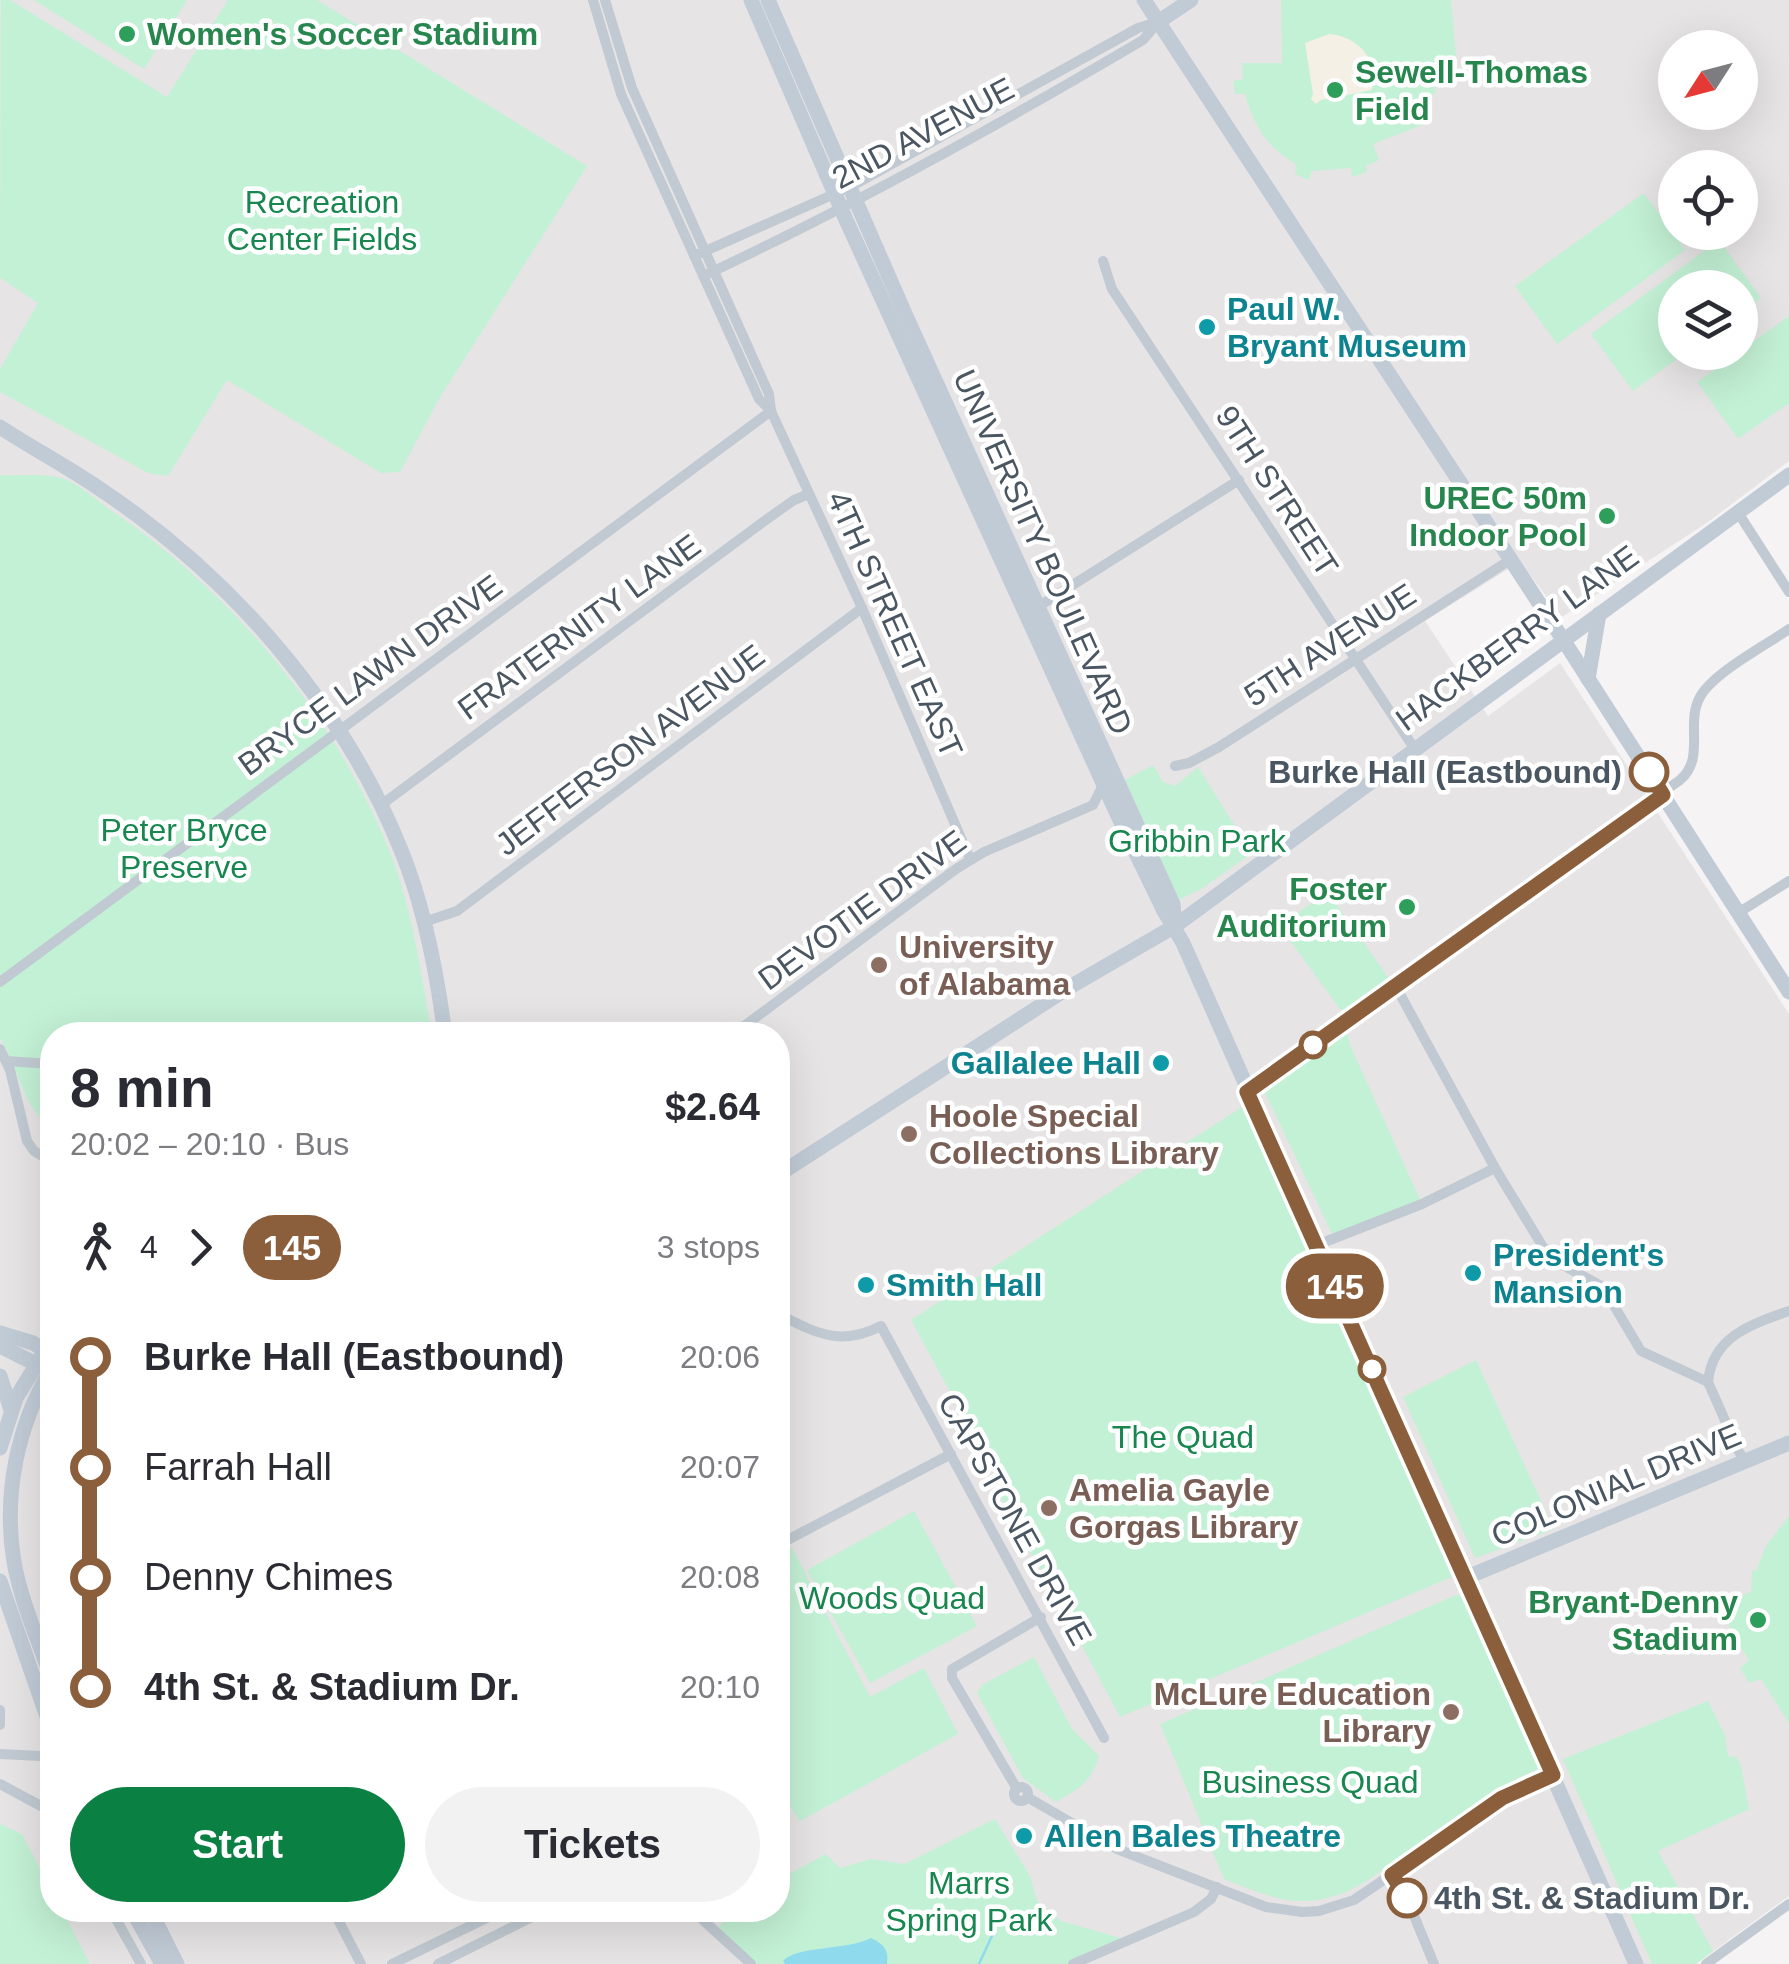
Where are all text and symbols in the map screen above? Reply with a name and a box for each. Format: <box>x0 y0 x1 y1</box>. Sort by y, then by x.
place label: Women's Soccer Stadium <box>147 16 538 52</box>
marker: Women's Soccer Stadium <box>116 23 138 45</box>
north arrow <box>1658 30 1758 130</box>
map controls <box>1658 30 1758 370</box>
place label: Sewell-Thomas Field <box>1355 54 1588 127</box>
street label: 2ND AVENUE <box>826 70 1020 196</box>
marker: Sewell-Thomas Field <box>1324 79 1346 101</box>
button: locate <box>1658 150 1758 250</box>
park label: Recreation Center Fields <box>227 184 417 257</box>
button: layers <box>1658 270 1758 370</box>
place label: Paul W. Bryant Museum <box>1227 291 1467 364</box>
marker: Paul W. Bryant Museum <box>1196 316 1218 338</box>
street label: UNIVERSITY BOULEVARD <box>946 364 1140 740</box>
street label: 9TH STREET <box>1209 399 1345 583</box>
place label: UREC 50m Indoor Pool <box>1409 480 1587 553</box>
street label: 4TH STREET EAST <box>820 485 970 763</box>
marker: UREC 50m Indoor Pool <box>1596 505 1618 527</box>
street label: FRATERNITY LANE <box>451 527 707 727</box>
street label: HACKBERRY LANE <box>1389 538 1645 738</box>
street label: BRYCE LAWN DRIVE <box>231 567 509 783</box>
street label: 5TH AVENUE <box>1238 576 1422 714</box>
street label: JEFFERSON AVENUE <box>489 637 771 863</box>
marker: Burke Hall (Eastbound) <box>1630 753 1668 791</box>
place label: Burke Hall (Eastbound) <box>1268 754 1622 790</box>
park label: Peter Bryce Preserve <box>100 812 268 885</box>
street label: DEVOTIE DRIVE <box>751 823 973 997</box>
park label: Gribbin Park <box>1108 823 1287 859</box>
place label: Foster Auditorium <box>1216 871 1387 944</box>
marker: Foster Auditorium <box>1396 896 1418 918</box>
place label: University of Alabama <box>899 929 1071 1002</box>
marker: University of Alabama <box>868 954 890 976</box>
unlabelled marker <box>1300 1032 1326 1058</box>
place label: Gallalee Hall <box>951 1045 1141 1081</box>
marker: Gallalee Hall <box>1150 1052 1172 1074</box>
text: 8 min <box>70 1057 214 1119</box>
text: $2.64 <box>665 1086 760 1128</box>
place label: Hoole Special Collections Library <box>929 1098 1219 1171</box>
marker: Hoole Special Collections Library <box>898 1123 920 1145</box>
text: 20:02 – 20:10 · Bus <box>70 1126 349 1162</box>
icon: walk <box>70 1220 125 1275</box>
icon: forward <box>173 1220 228 1275</box>
text: 145 <box>263 1228 321 1267</box>
text: 4 <box>140 1229 158 1265</box>
text: 3 stops <box>657 1229 760 1265</box>
place label: President's Mansion <box>1493 1237 1664 1310</box>
line badge: 145 <box>1278 1254 1392 1318</box>
marker: President's Mansion <box>1462 1262 1484 1284</box>
place label: Smith Hall <box>886 1267 1042 1303</box>
text: 145 <box>1306 1267 1364 1306</box>
marker: Smith Hall <box>855 1274 877 1296</box>
text: Burke Hall (Eastbound) <box>144 1336 564 1378</box>
text: 20:06 <box>680 1339 760 1375</box>
unlabelled marker <box>1359 1356 1385 1382</box>
street label: CAPSTONE DRIVE <box>931 1387 1099 1651</box>
street label: COLONIAL DRIVE <box>1486 1416 1746 1554</box>
park label: The Quad <box>1112 1419 1254 1455</box>
text: Farrah Hall <box>144 1446 332 1488</box>
text: 20:07 <box>680 1449 760 1485</box>
place label: Amelia Gayle Gorgas Library <box>1069 1472 1299 1545</box>
marker: Amelia Gayle Gorgas Library <box>1038 1497 1060 1519</box>
text: Denny Chimes <box>144 1556 393 1598</box>
text: 20:08 <box>680 1559 760 1595</box>
park label: Woods Quad <box>799 1580 985 1616</box>
place label: Bryant-Denny Stadium <box>1528 1584 1738 1657</box>
marker: Bryant-Denny Stadium <box>1747 1609 1769 1631</box>
text: 4th St. & Stadium Dr. <box>144 1666 520 1708</box>
text: 20:10 <box>680 1669 760 1705</box>
place label: McLure Education Library <box>1154 1676 1431 1749</box>
marker: McLure Education Library <box>1440 1701 1462 1723</box>
park label: Business Quad <box>1201 1764 1419 1800</box>
button: Start <box>70 1787 405 1902</box>
button: Tickets <box>425 1787 760 1902</box>
place label: Allen Bales Theatre <box>1044 1818 1341 1854</box>
marker: Allen Bales Theatre <box>1013 1825 1035 1847</box>
park label: Marrs Spring Park <box>885 1865 1054 1938</box>
marker: 4th St. & Stadium Dr. <box>1388 1879 1426 1917</box>
place label: 4th St. & Stadium Dr. <box>1434 1880 1750 1916</box>

